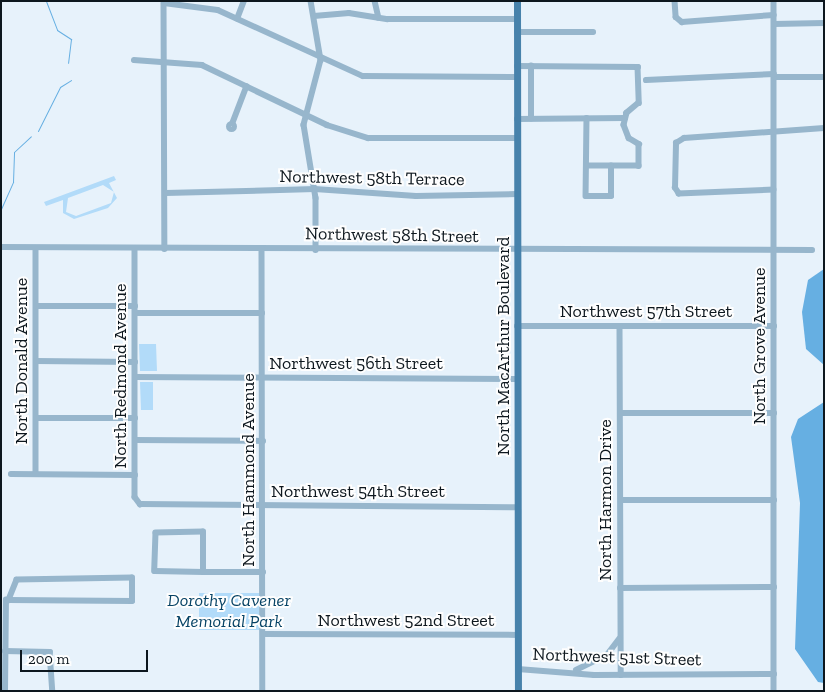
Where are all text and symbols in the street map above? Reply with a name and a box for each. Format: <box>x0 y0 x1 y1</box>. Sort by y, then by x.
street label: Northwest 58th Terrace <box>279 166 465 190</box>
street label: Northwest 58th Street <box>305 223 479 247</box>
street label: North MacArthur Boulevard <box>492 236 514 456</box>
street label: North Grove Avenue <box>748 267 770 425</box>
street label: North Donald Avenue <box>10 277 32 445</box>
street label: North Redmond Avenue <box>109 283 131 469</box>
street label: Northwest 57th Street <box>560 300 732 322</box>
street label: Northwest 56th Street <box>269 352 443 374</box>
street label: North Hammond Avenue <box>237 373 259 567</box>
street label: North Harmon Drive <box>594 419 616 581</box>
street label: Northwest 54th Street <box>271 480 445 502</box>
park label: Dorothy Cavener Memorial Park <box>167 590 291 632</box>
street label: Northwest 52nd Street <box>318 609 494 631</box>
scale bar <box>22 640 150 672</box>
street label: Northwest 51st Street <box>532 643 702 671</box>
text: 200 m <box>28 650 69 668</box>

